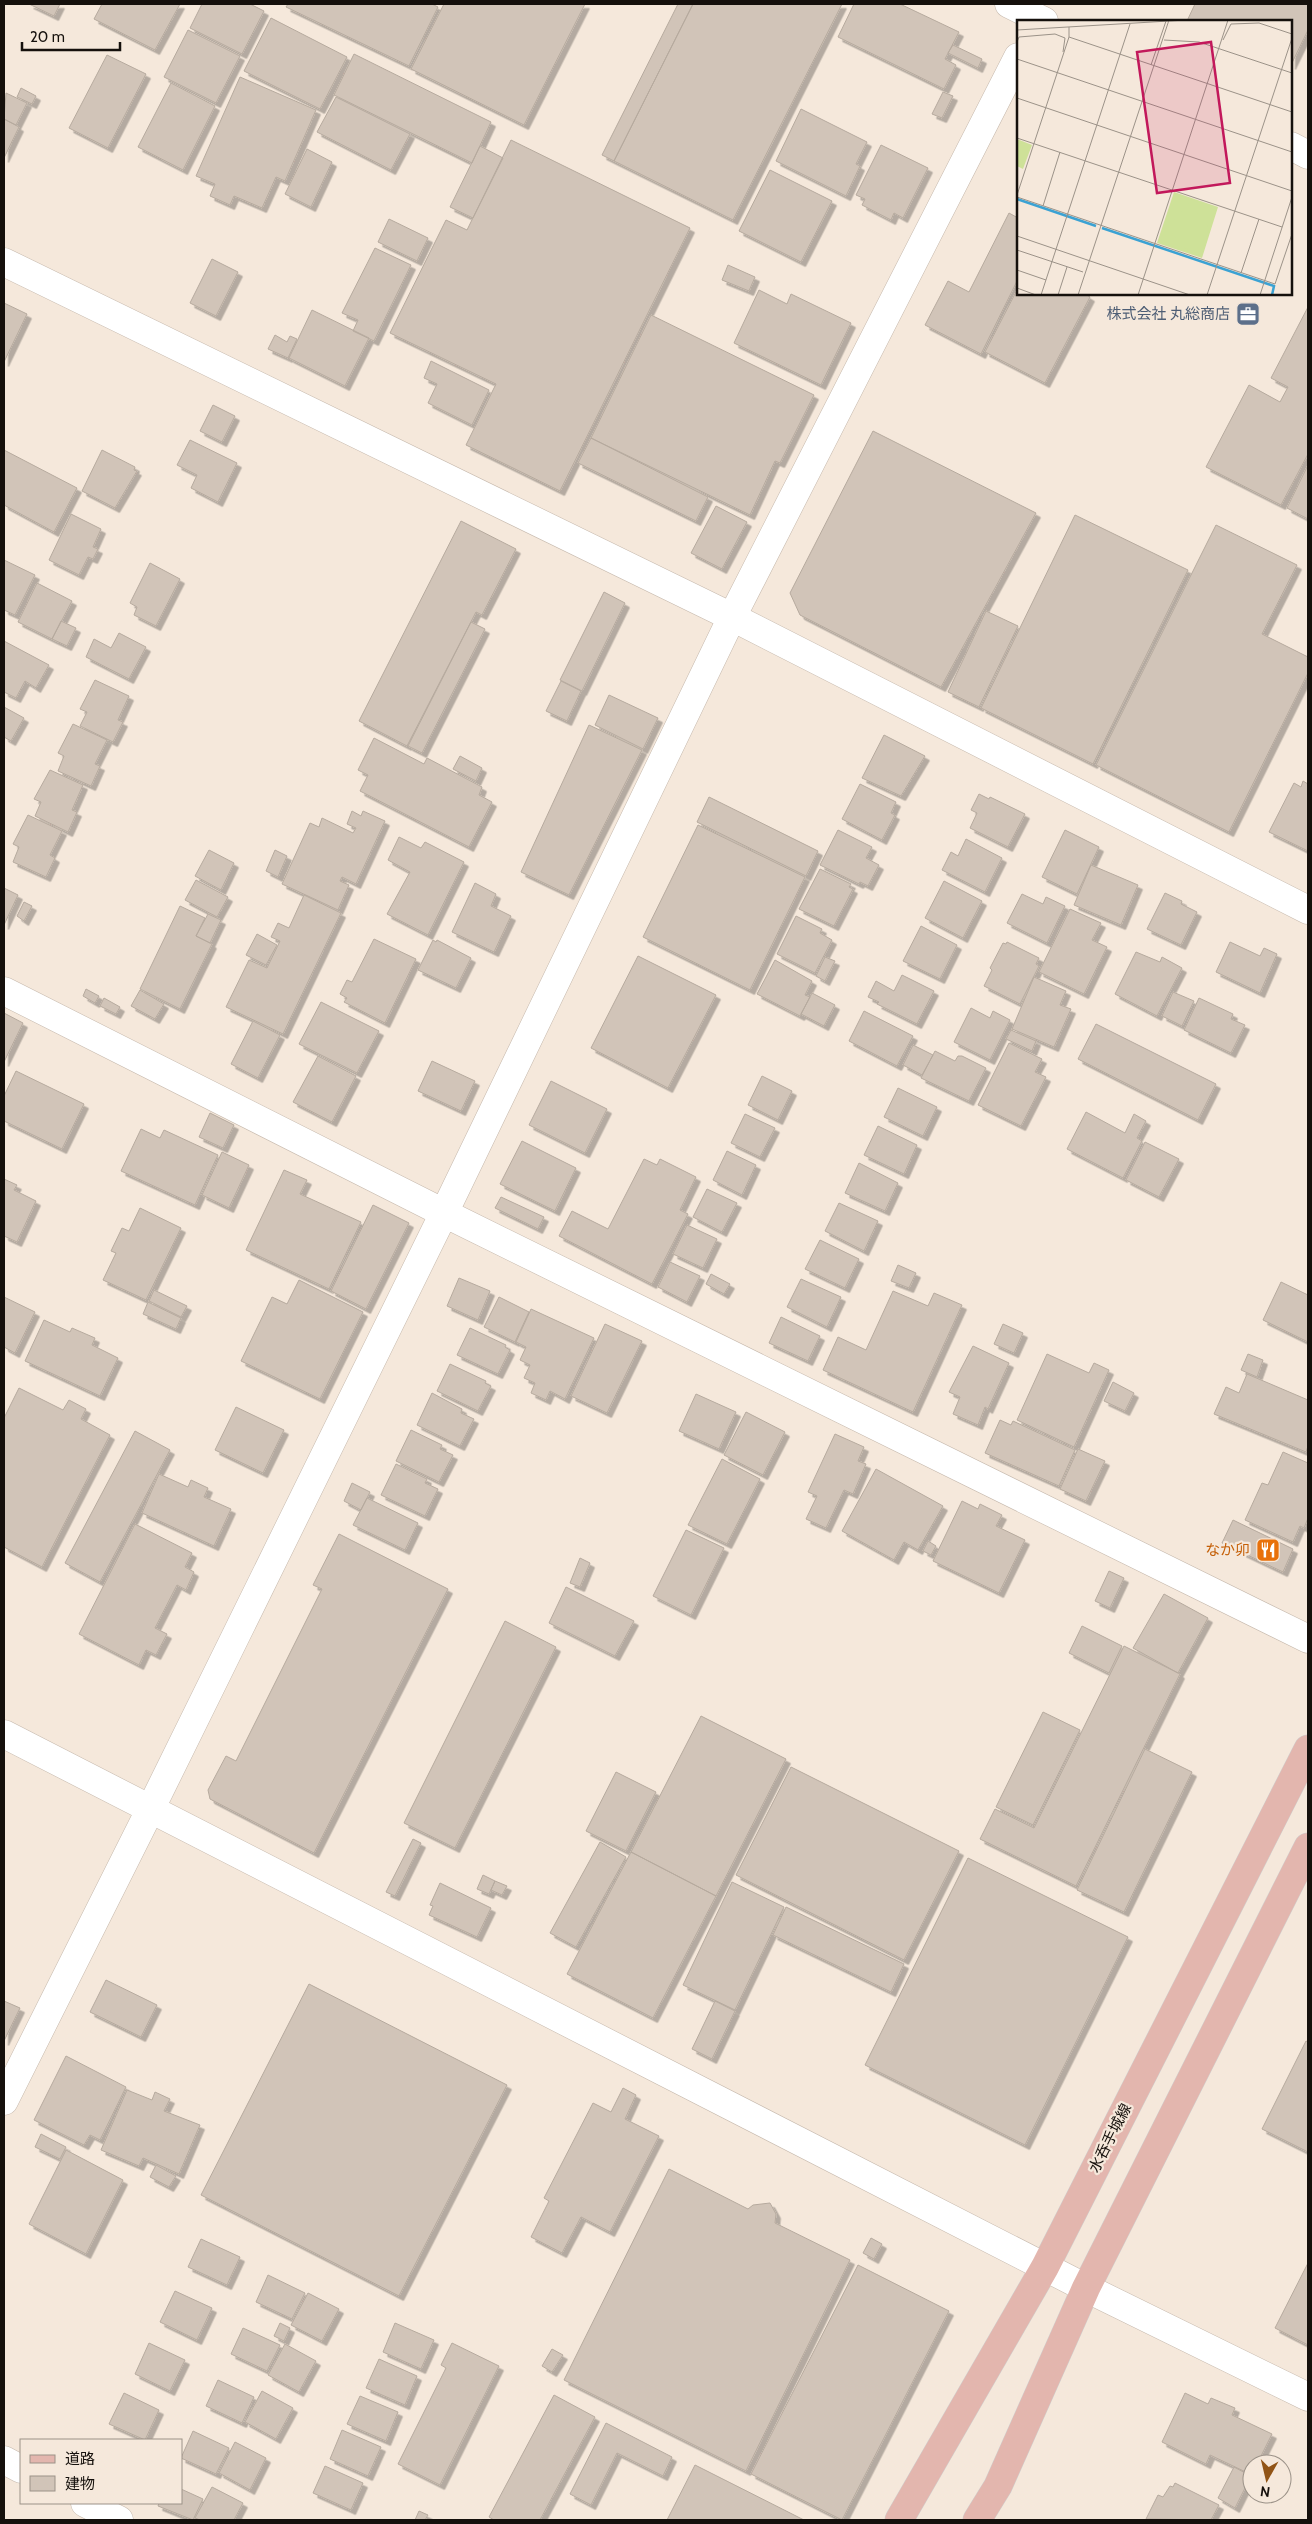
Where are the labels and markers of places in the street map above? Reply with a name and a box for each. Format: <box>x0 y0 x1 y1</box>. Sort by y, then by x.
office icon: 株式会社 丸総商店 <box>1235 301 1261 327</box>
place label: 株式会社 丸総商店 <box>1107 305 1230 323</box>
restaurant icon: なか卯 <box>1255 1537 1281 1563</box>
place label: なか卯 <box>1205 1541 1250 1559</box>

